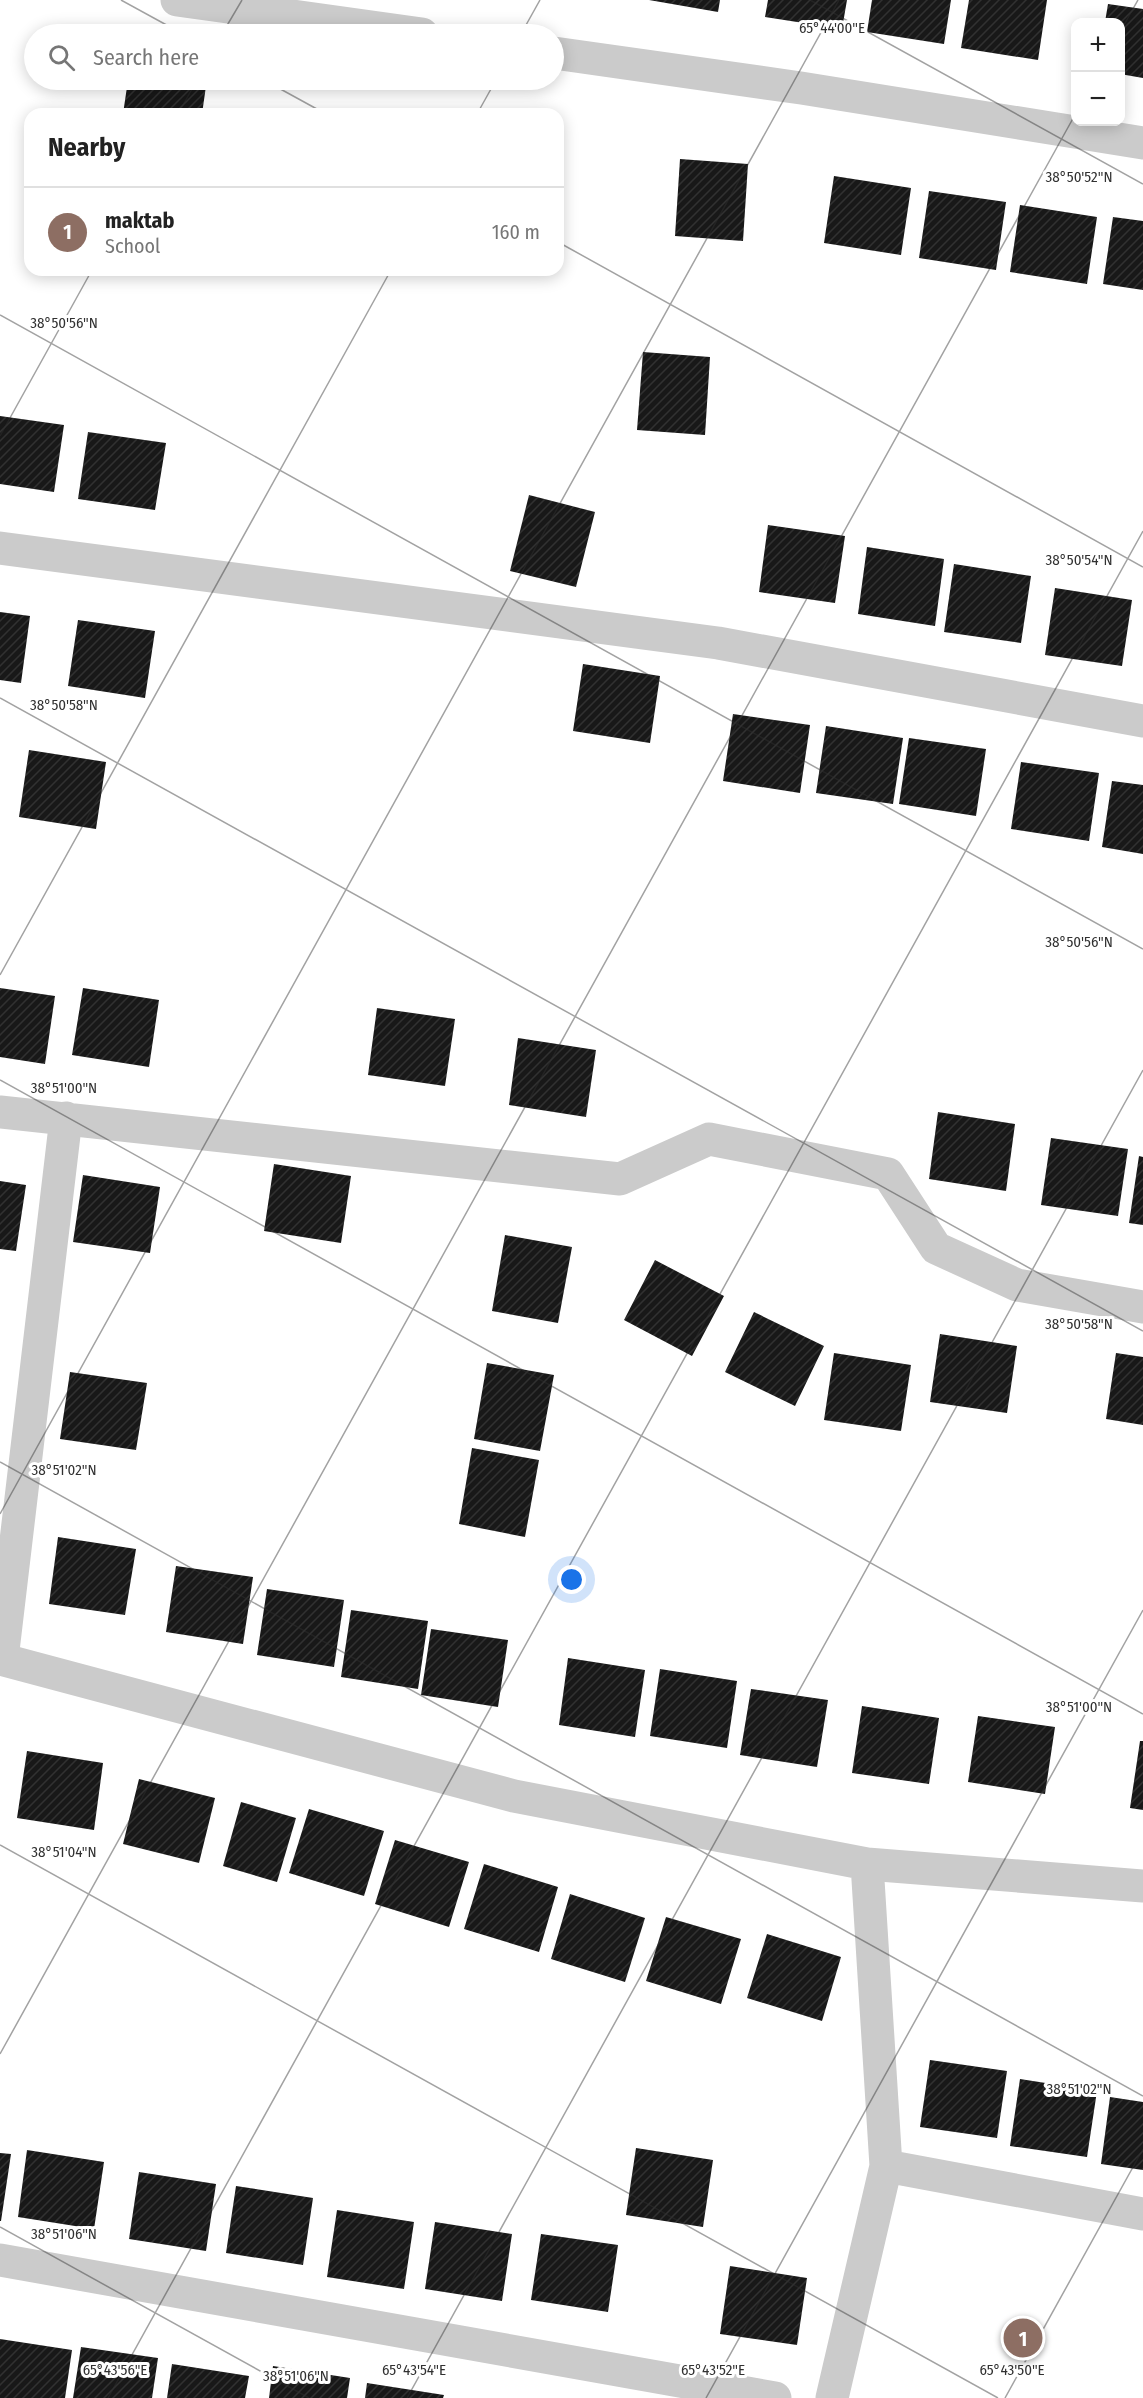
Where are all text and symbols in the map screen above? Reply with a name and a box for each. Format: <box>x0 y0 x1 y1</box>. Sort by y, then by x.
map controls <box>1071 18 1125 126</box>
button: + <box>1071 18 1125 72</box>
text: 65°44'00"E <box>799 19 865 37</box>
search box <box>24 24 564 90</box>
icon: search <box>45 41 78 74</box>
text: Search here <box>93 44 199 71</box>
button: − <box>1071 72 1125 126</box>
text: Nearby <box>48 132 125 163</box>
text: 38°50'52"N <box>1045 168 1113 186</box>
text: maktab <box>105 207 174 234</box>
text: 1 <box>63 220 72 244</box>
text: 160 m <box>492 220 540 244</box>
text: School <box>105 234 160 258</box>
text: 38°50'56"N <box>30 314 98 332</box>
text: 38°50'54"N <box>1045 551 1113 569</box>
text: 38°50'58"N <box>30 696 98 714</box>
text: 38°50'56"N <box>1045 933 1113 951</box>
text: 38°51'00"N <box>31 1079 97 1097</box>
text: 38°50'58"N <box>1045 1315 1113 1333</box>
text: 38°51'02"N <box>31 1461 97 1479</box>
your location <box>557 1565 586 1594</box>
text: 38°51'00"N <box>1046 1698 1112 1716</box>
text: 38°51'04"N <box>31 1843 97 1861</box>
text: 38°51'02"N <box>1046 2080 1112 2098</box>
text: 38°51'06"N <box>31 2225 97 2243</box>
pin: 1 <box>1004 2316 1042 2360</box>
text: 65°43'56"E <box>83 2361 147 2379</box>
text: 65°43'54"E <box>382 2361 446 2379</box>
text: 65°43'52"E <box>681 2361 745 2379</box>
text: 65°43'50"E <box>979 2361 1045 2379</box>
text: 38°51'06"N <box>263 2367 329 2385</box>

